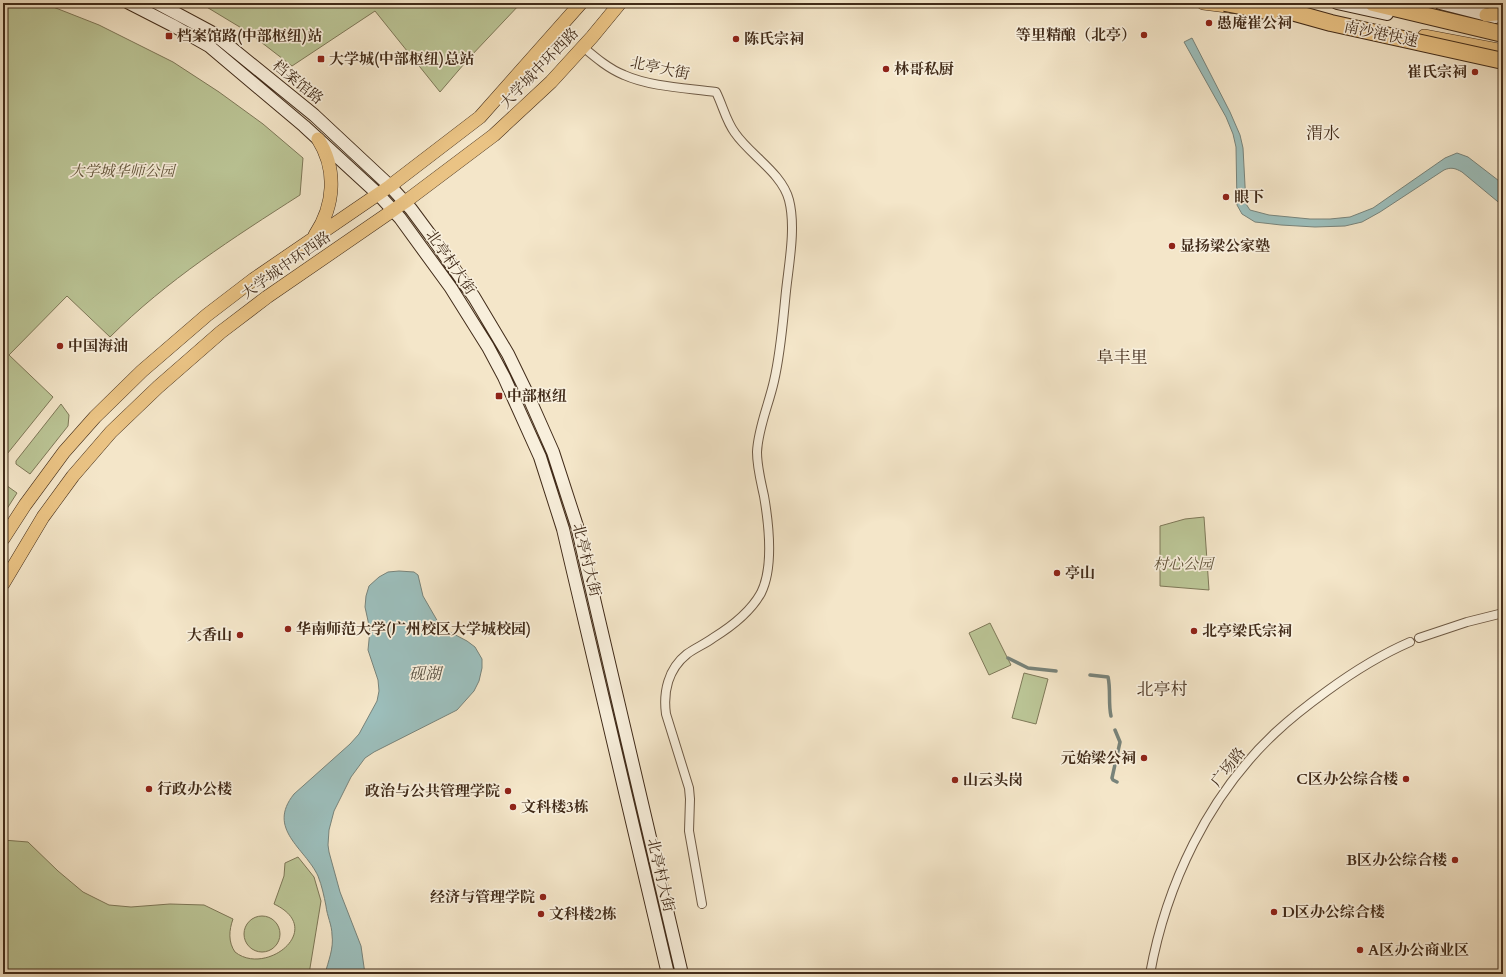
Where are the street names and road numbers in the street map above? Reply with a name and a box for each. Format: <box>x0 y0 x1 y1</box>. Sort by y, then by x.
street label: 南沙港快速 <box>1342 16 1420 52</box>
street label: 大学城中环西路 <box>495 23 583 113</box>
street label: 北亭大街 <box>629 52 691 84</box>
street label: 档案馆路 <box>268 55 328 109</box>
street label: 北亭村大街 <box>421 226 481 298</box>
street label: 大学城中环西路 <box>237 227 335 303</box>
street label: 北亭村大街 <box>568 521 606 599</box>
street label: 广场路 <box>1206 743 1250 791</box>
street label: 北亭村大街 <box>643 836 679 914</box>

